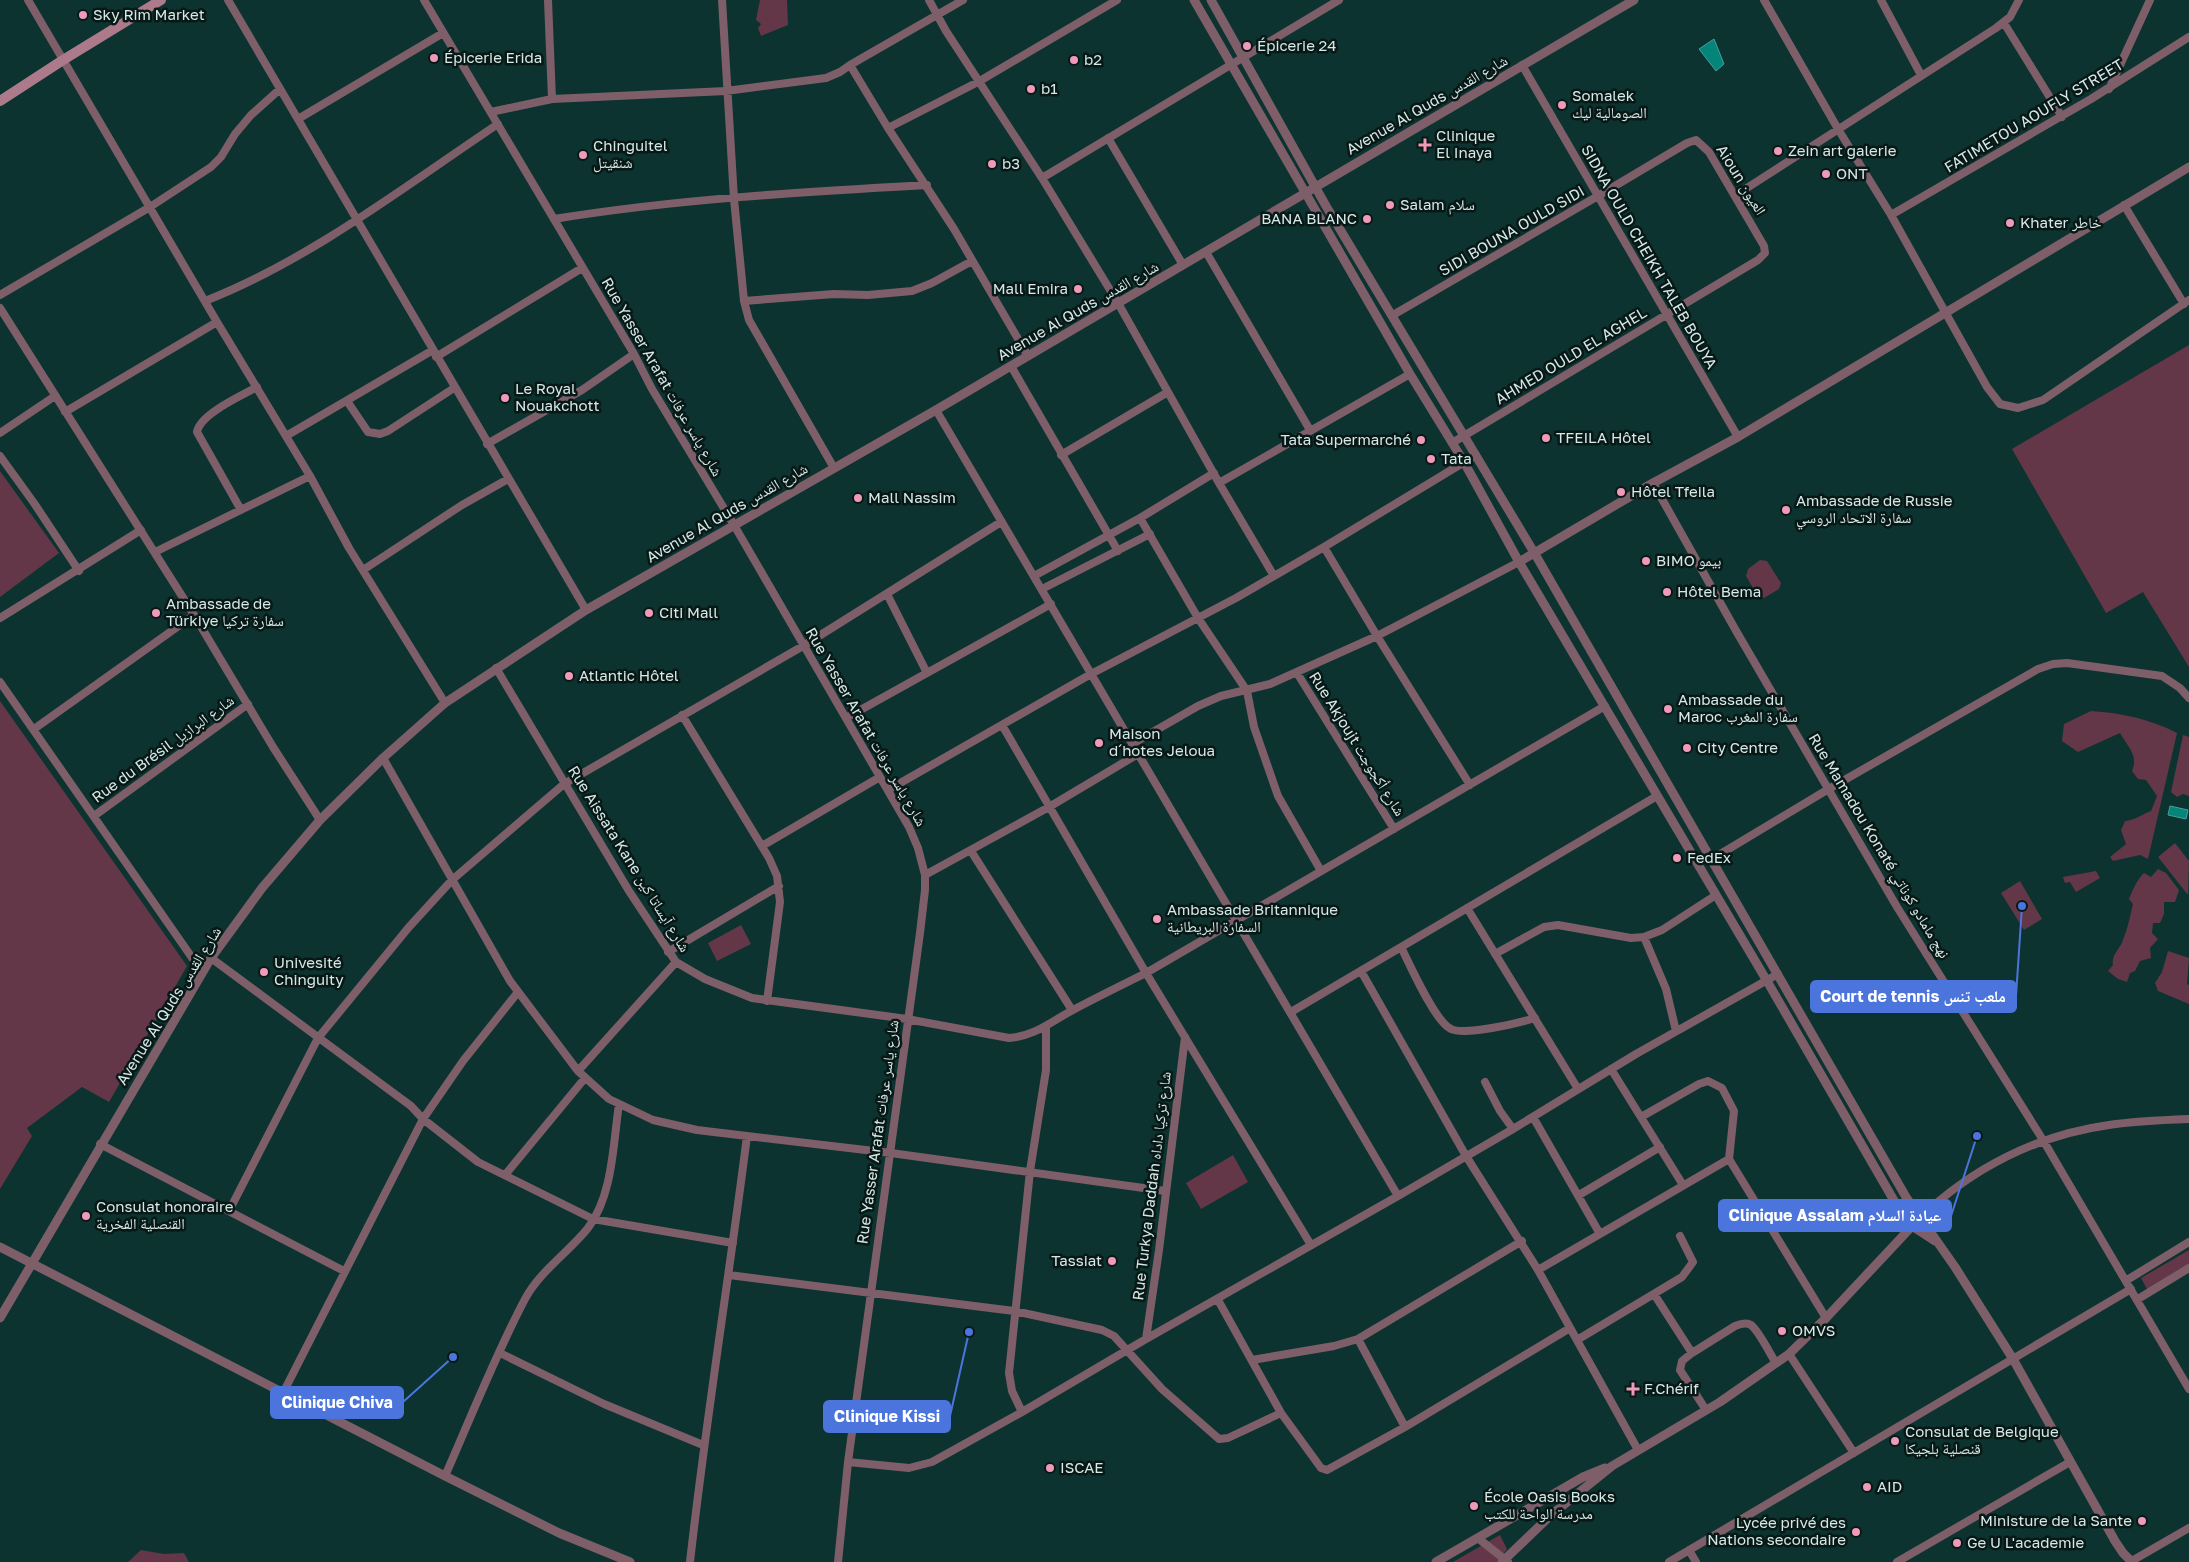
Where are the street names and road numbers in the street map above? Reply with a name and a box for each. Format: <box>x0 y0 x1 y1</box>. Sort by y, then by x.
street label: Avenue Al Quds شارع القدس <box>1343 50 1511 159</box>
street label: FATIMETOU AOUFLY STREET <box>1941 55 2126 176</box>
street label: SIDNA OULD CHEIKH TALEB BOUYA <box>1578 141 1722 372</box>
street label: Aioun العيون <box>1712 141 1770 219</box>
street label: SIDI BOUNA OULD SIDI <box>1436 181 1587 279</box>
street label: Avenue Al Quds شارع القدس <box>994 256 1162 365</box>
street label: Rue Yasser Arafat شارع ياسر عرفات <box>597 274 727 480</box>
street label: AHMED OULD EL AGHEL <box>1491 303 1650 408</box>
street label: Avenue Al Quds شارع القدس <box>643 458 811 567</box>
street label: Rue Yasser Arafat شارع ياسر عرفات <box>801 624 931 830</box>
street label: Rue Akjoujt شارع أكجوجت <box>1304 668 1410 820</box>
street label: Rue du Brésil شارع البرازيل <box>88 690 238 807</box>
street label: Rue Mamadou Konaté نهج مامادو كوناتي <box>1802 730 1954 963</box>
street label: Rue Aissata Kane شارع آيساتا كين <box>563 762 695 956</box>
street label: Avenue Al Quds شارع القدس <box>112 923 226 1089</box>
street label: Rue Yasser Arafat شارع ياسر عرفات <box>852 1018 904 1245</box>
street label: Rue Turkya Daddah شارع تركيا داداه <box>1128 1070 1176 1302</box>

